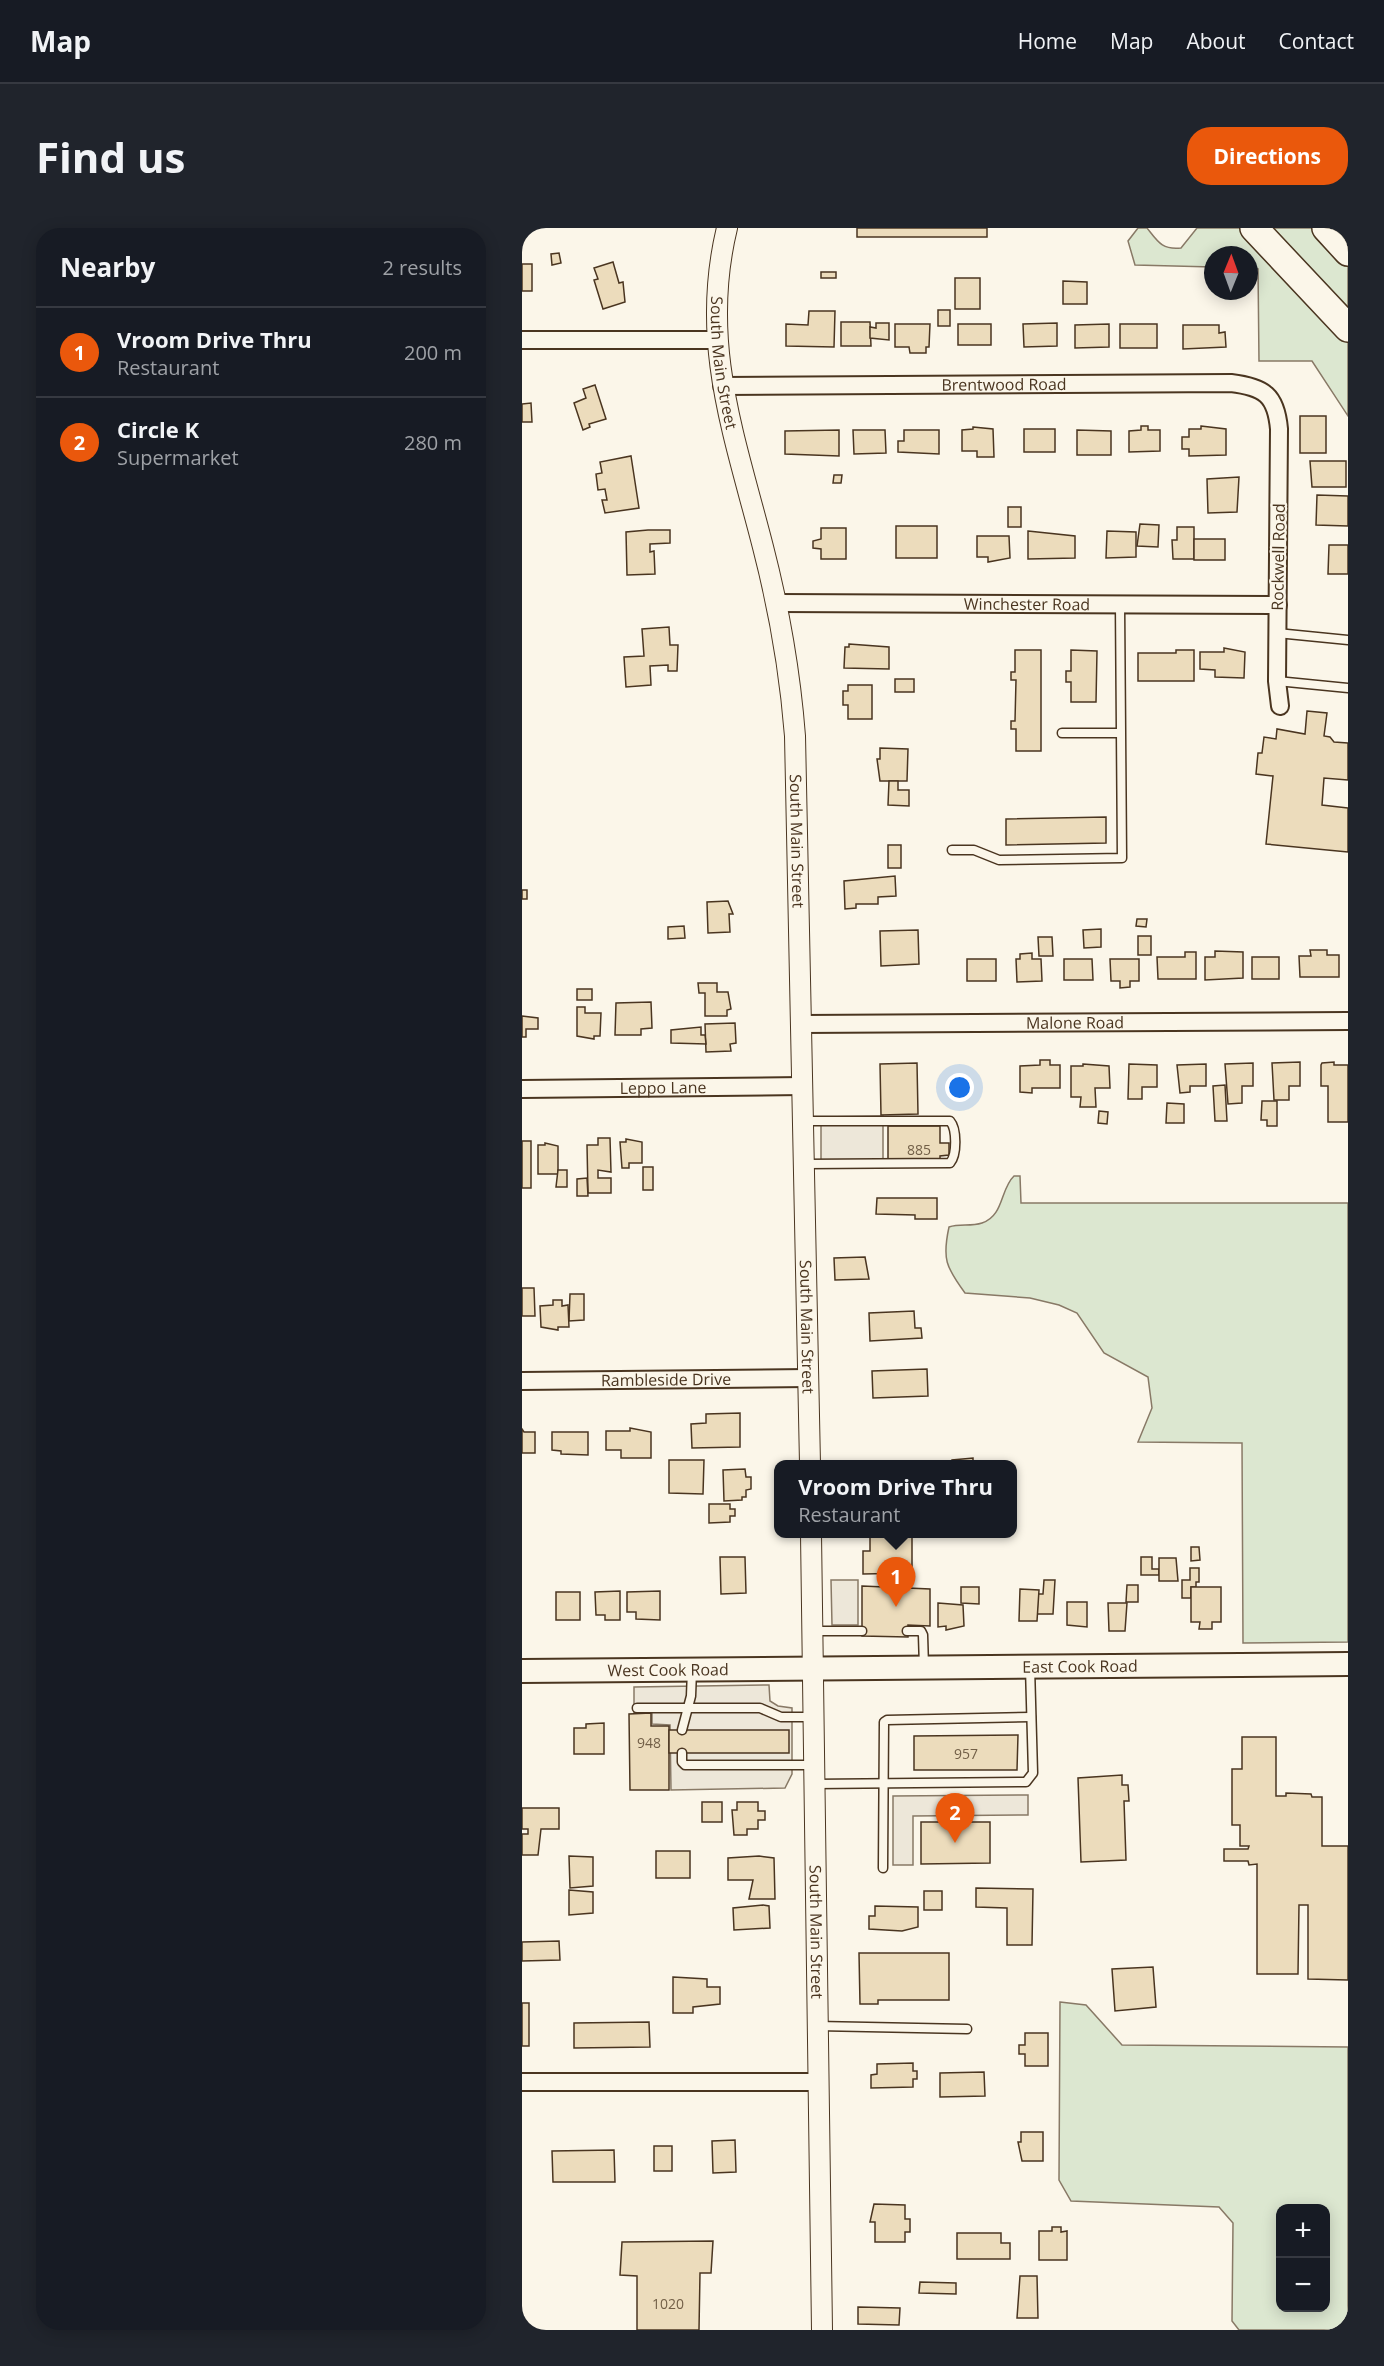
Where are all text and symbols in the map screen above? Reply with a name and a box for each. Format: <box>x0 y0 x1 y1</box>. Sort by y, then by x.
text: Map <box>30 22 91 60</box>
text: Home <box>1018 27 1077 55</box>
text: Map <box>1110 27 1153 55</box>
text: About <box>1186 27 1246 55</box>
text: Contact <box>1279 27 1354 55</box>
button: Directions <box>1187 127 1348 185</box>
text: Find us <box>36 128 185 185</box>
north arrow <box>1204 246 1258 300</box>
text: Nearby <box>60 249 155 285</box>
text: 2 results <box>382 254 462 281</box>
street label: South Main Street <box>706 296 743 432</box>
text: Vroom Drive Thru <box>117 324 312 354</box>
text: 1 <box>74 339 85 366</box>
text: 200 m <box>404 339 462 366</box>
text: Restaurant <box>117 354 219 381</box>
street label: Brentwood Road <box>941 373 1067 396</box>
text: Circle K <box>117 414 199 444</box>
text: 2 <box>74 429 85 456</box>
text: 280 m <box>404 429 462 456</box>
text: Supermarket <box>117 444 239 471</box>
street label: Rockwell Road <box>1266 503 1290 611</box>
street label: Winchester Road <box>964 593 1090 615</box>
street label: South Main Street <box>785 774 810 908</box>
street label: Malone Road <box>1026 1011 1124 1034</box>
your location <box>945 1073 974 1102</box>
street label: Leppo Lane <box>619 1076 707 1099</box>
house number: 885 <box>907 1140 931 1159</box>
street label: South Main Street <box>795 1260 820 1394</box>
street label: Rambleside Drive <box>601 1368 731 1391</box>
popup <box>774 1460 1017 1538</box>
text: Vroom Drive Thru <box>798 1471 993 1501</box>
text: Restaurant <box>798 1501 900 1528</box>
pin: 1 <box>876 1558 916 1607</box>
street label: East Cook Road <box>1022 1655 1138 1678</box>
street label: West Cook Road <box>607 1658 729 1681</box>
house number: 948 <box>637 1733 661 1752</box>
house number: 957 <box>954 1744 978 1763</box>
pin: 2 <box>936 1794 974 1843</box>
street label: South Main Street <box>805 1865 828 1999</box>
map controls <box>1276 2204 1330 2312</box>
button: + <box>1276 2204 1330 2258</box>
button: − <box>1276 2258 1330 2312</box>
house number: 1020 <box>652 2294 684 2313</box>

